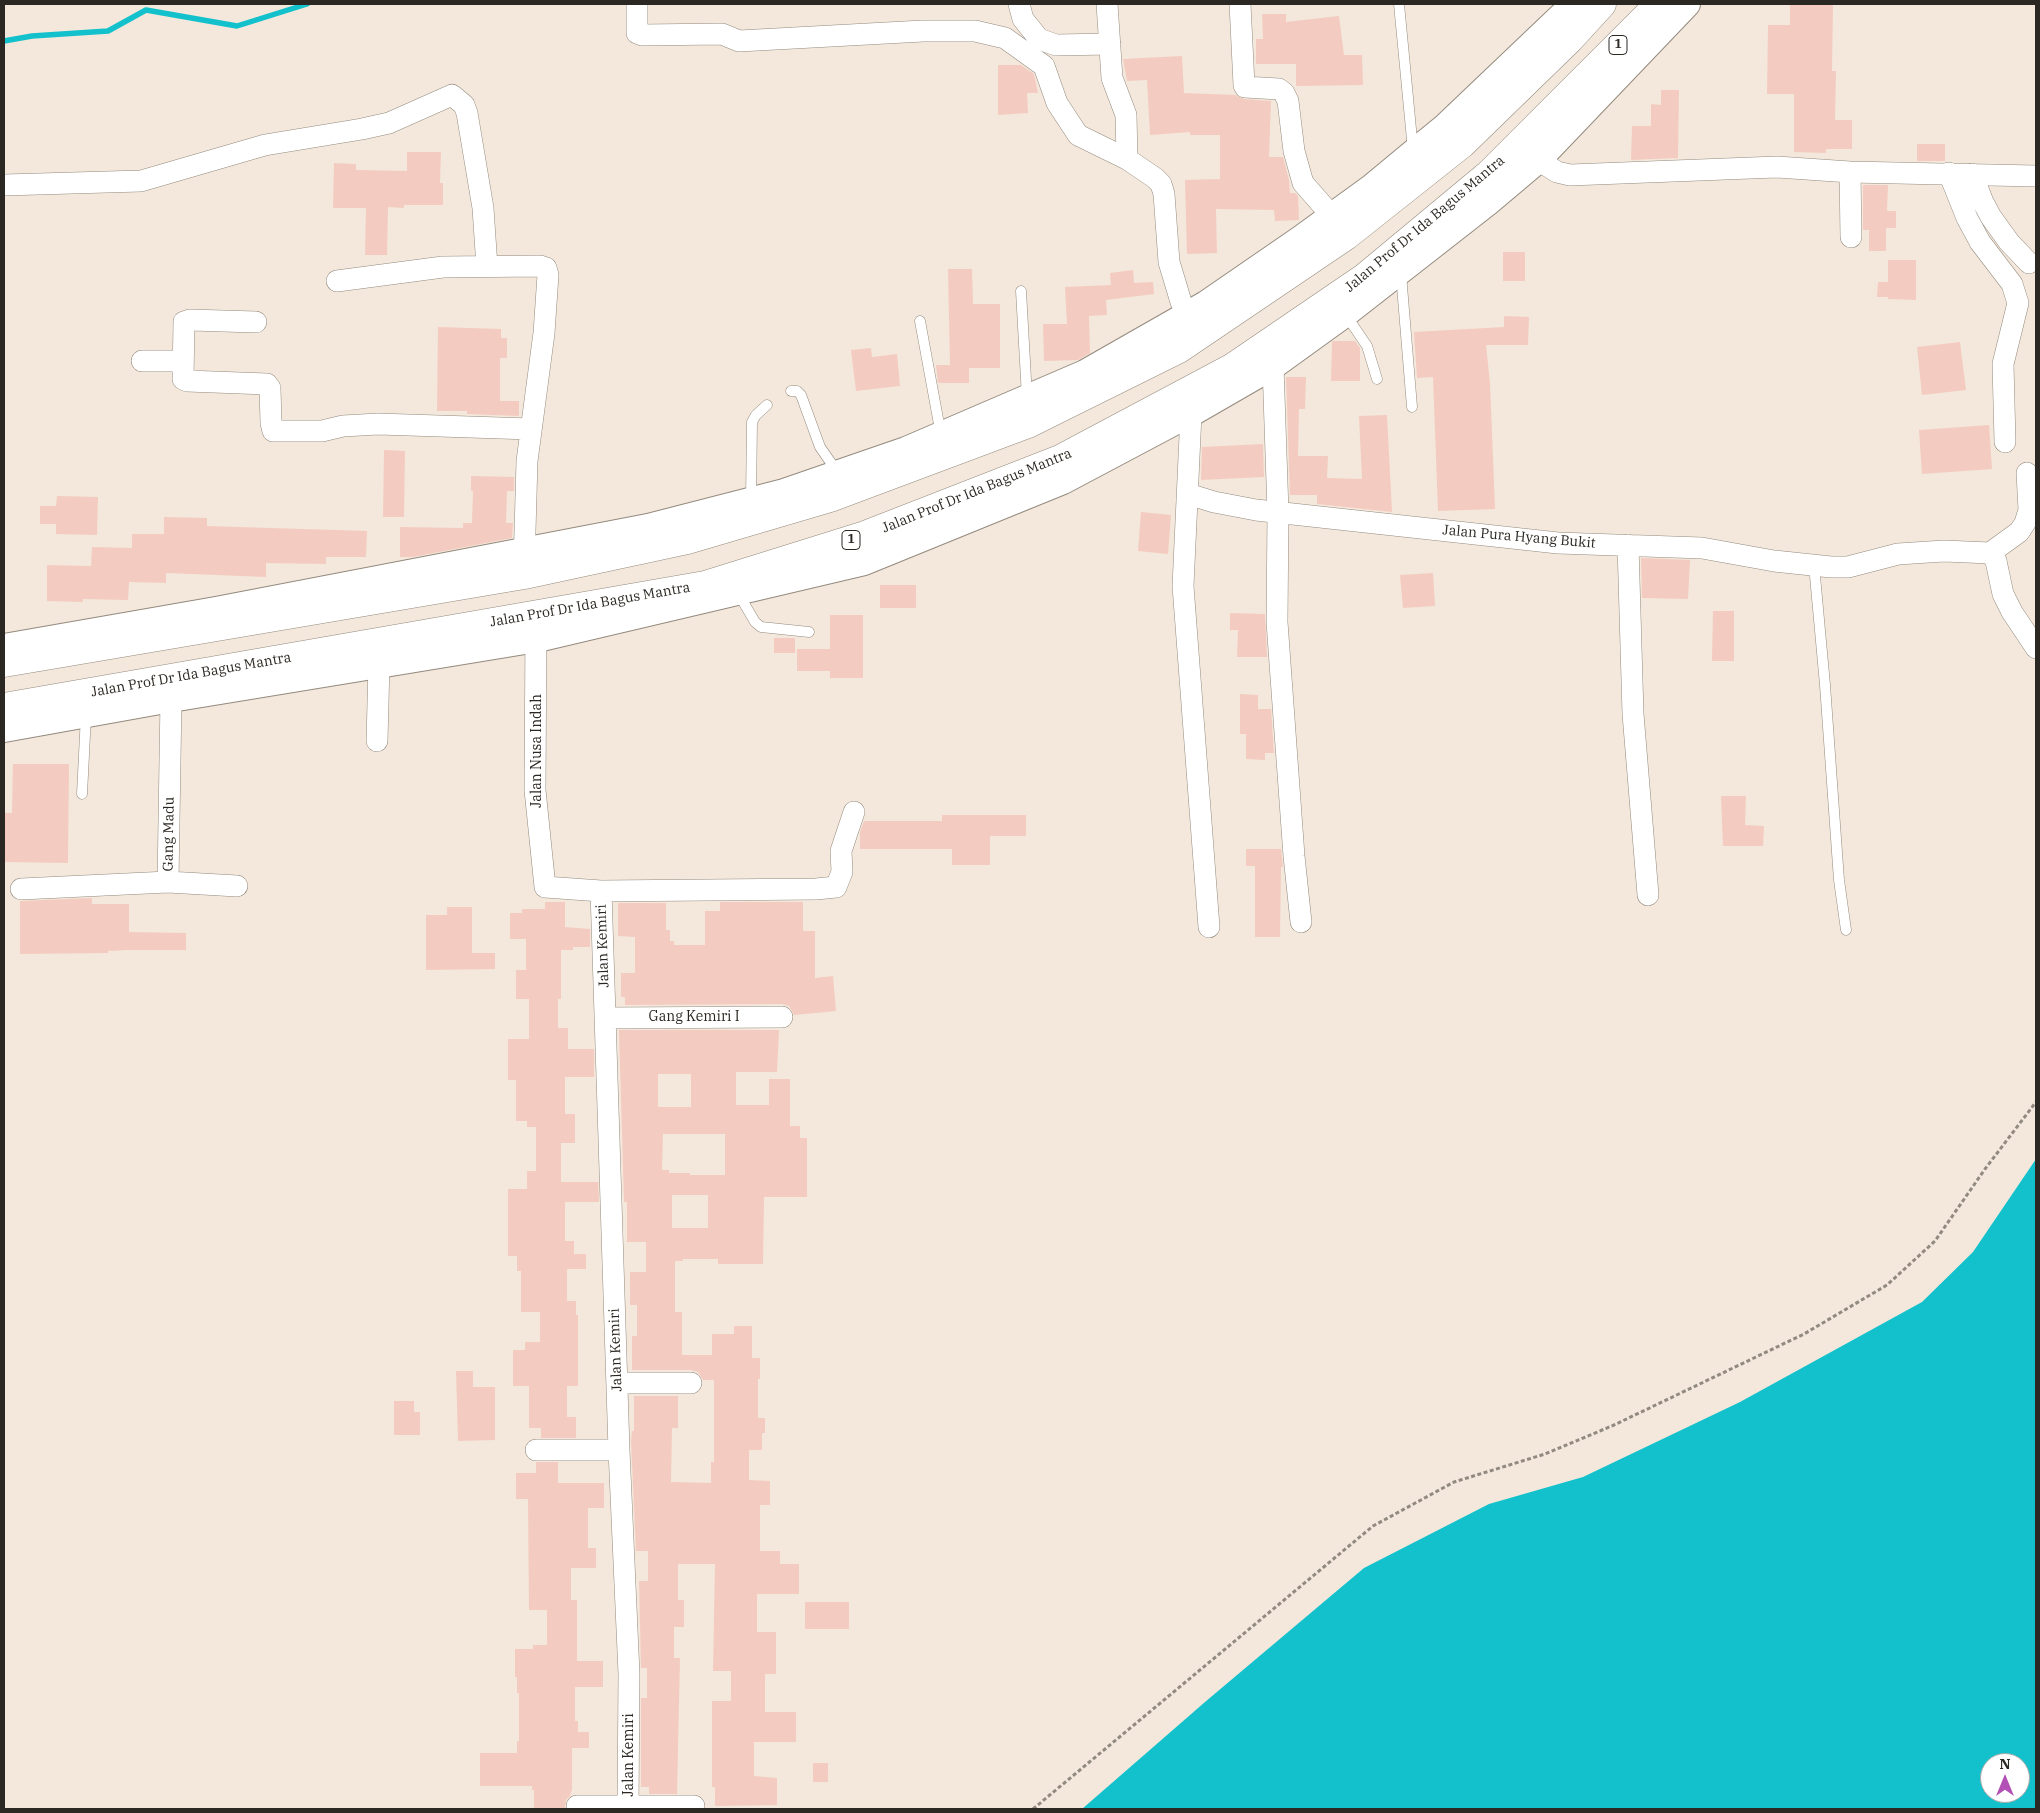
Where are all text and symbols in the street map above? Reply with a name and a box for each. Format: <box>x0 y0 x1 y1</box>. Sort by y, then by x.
road number: 1 <box>1609 36 1627 54</box>
street label: Jalan Prof Dr Ida Bagus Mantra <box>1342 152 1508 296</box>
street label: Jalan Prof Dr Ida Bagus Mantra <box>880 445 1074 537</box>
street label: Jalan Pura Hyang Bukit <box>1442 522 1596 552</box>
road number: 1 <box>842 530 860 550</box>
street label: Jalan Prof Dr Ida Bagus Mantra <box>489 579 691 631</box>
street label: Jalan Prof Dr Ida Bagus Mantra <box>90 649 292 701</box>
street label: Jalan Nusa Indah <box>529 694 545 808</box>
street label: Gang Madu <box>160 797 178 871</box>
street label: Jalan Kemiri <box>593 904 613 988</box>
street label: Gang Kemiri I <box>648 1009 740 1025</box>
street label: Jalan Kemiri <box>606 1308 626 1392</box>
street label: Jalan Kemiri <box>621 1713 637 1797</box>
north arrow <box>1980 1753 2030 1803</box>
text: N <box>1999 1755 2011 1773</box>

